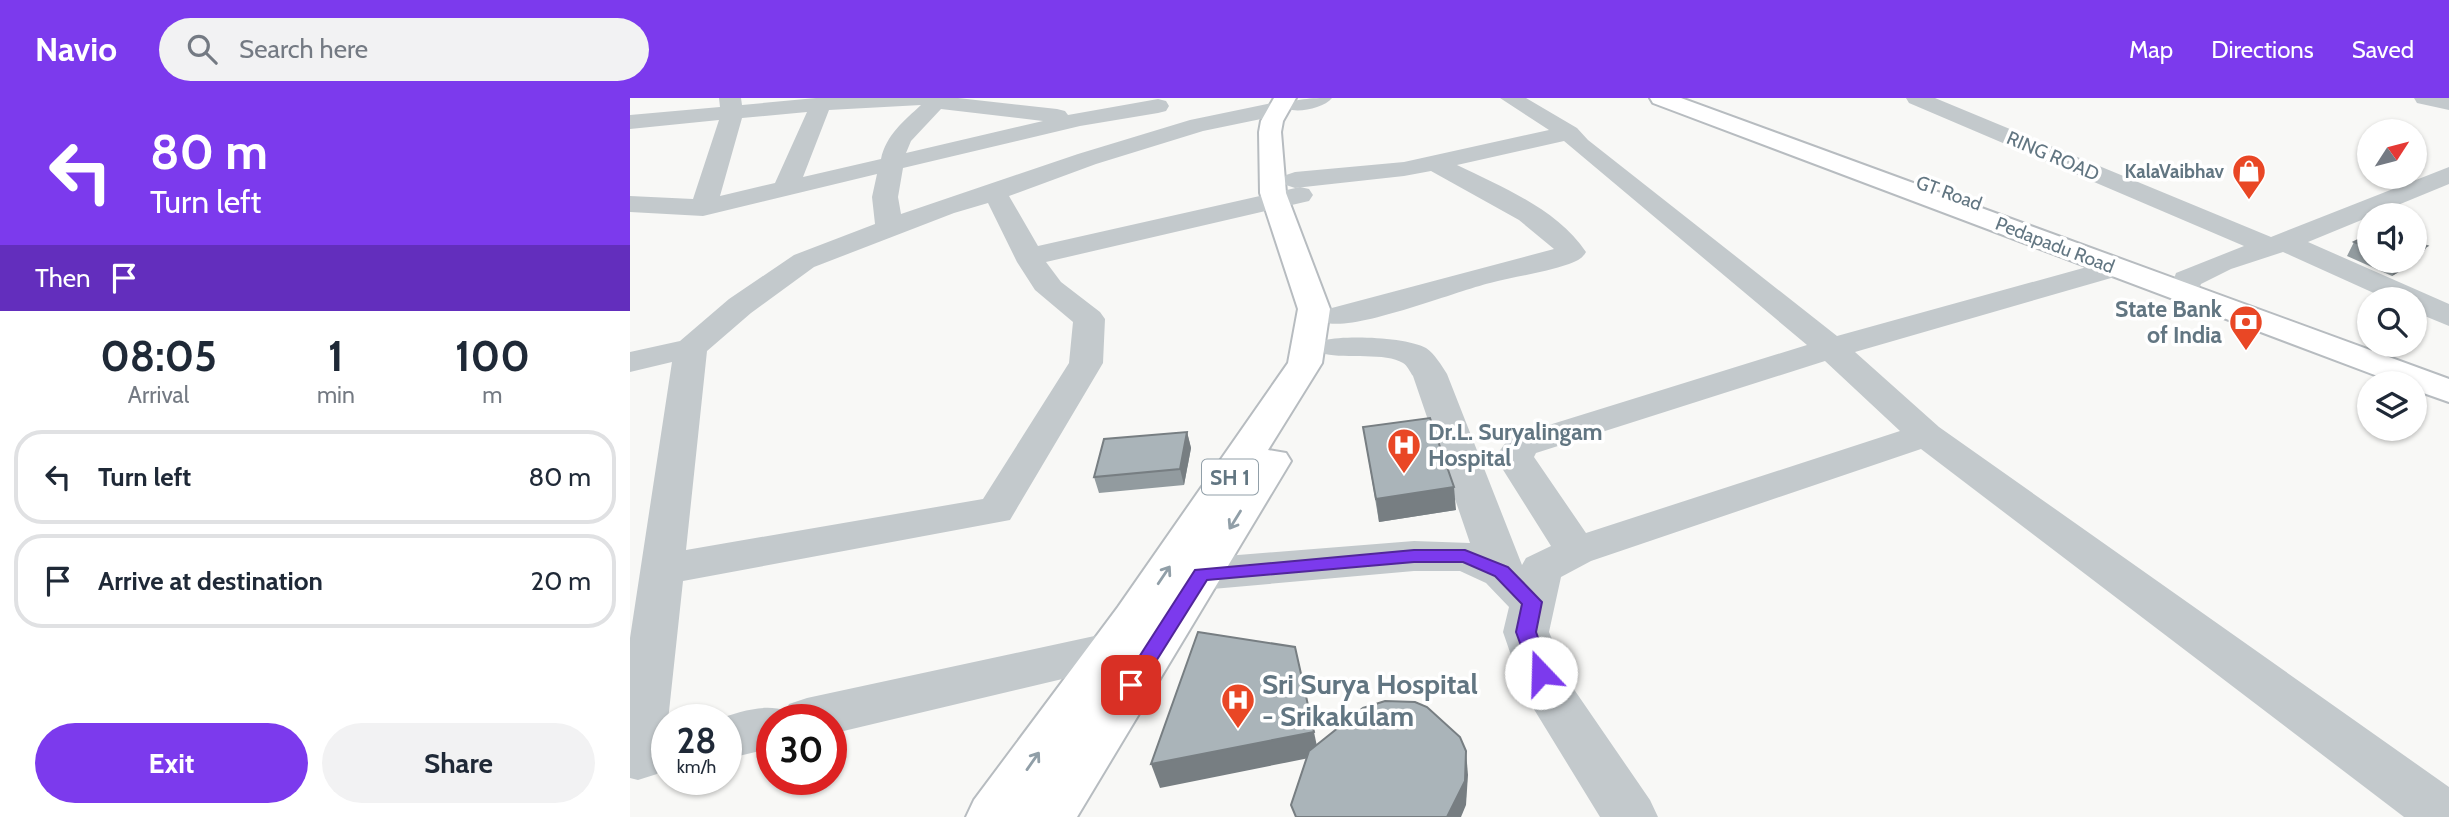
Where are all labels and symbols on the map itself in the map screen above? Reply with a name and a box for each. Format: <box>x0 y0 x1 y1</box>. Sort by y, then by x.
north arrow <box>2357 119 2427 189</box>
street label: RING ROAD <box>2003 126 2103 186</box>
shop icon: KalaVaibhav <box>2230 152 2268 201</box>
place label: KalaVaibhav <box>2124 160 2225 183</box>
street label: GT Road <box>1913 171 1985 215</box>
street label: Pedapadu Road <box>1992 212 2118 278</box>
place label: State Bank of India <box>2115 295 2223 349</box>
bank icon: State Bank of India <box>2227 303 2265 352</box>
place label: Dr.L. Suryalingam Hospital <box>1428 418 1603 472</box>
hospital icon: Dr.L. Suryalingam Hospital <box>1385 426 1423 475</box>
road number: SH 1 <box>1202 460 1258 494</box>
one-way arrow <box>1227 510 1241 530</box>
one-way arrow <box>1157 566 1171 585</box>
position arrow <box>1504 636 1578 710</box>
pin <box>1101 655 1161 715</box>
place label: Sri Surya Hospital - Srikakulam <box>1262 667 1478 733</box>
hospital icon: Sri Surya Hospital - Srikakulam <box>1219 681 1257 730</box>
speed limit sign: 30 <box>756 704 847 795</box>
one-way arrow <box>1026 752 1041 771</box>

